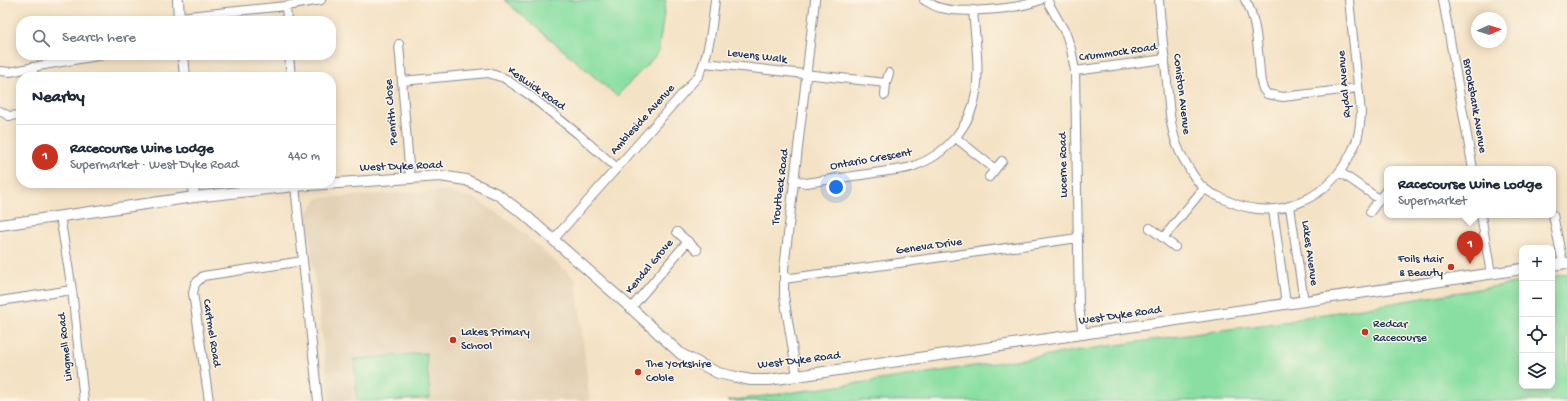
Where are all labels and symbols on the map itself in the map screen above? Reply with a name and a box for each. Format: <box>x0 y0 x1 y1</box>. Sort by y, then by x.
north arrow <box>1471 12 1507 48</box>
street label: Crummock Road <box>1078 40 1159 65</box>
street label: Levens Walk <box>726 46 789 68</box>
street label: Rydal Avenue <box>1335 49 1355 118</box>
street label: Coniston Avenue <box>1169 53 1193 136</box>
street label: Brooksbank Avenue <box>1459 57 1489 155</box>
street label: Keswick Road <box>504 64 568 115</box>
street label: Penrith Close <box>382 78 402 146</box>
street label: Ambleside Avenue <box>608 81 679 158</box>
street label: Lucerne Road <box>1056 131 1072 198</box>
street label: Ontario Crescent <box>829 146 914 174</box>
street label: Troutbeck Road <box>769 147 793 227</box>
street label: West Dyke Road <box>359 159 444 175</box>
your location <box>826 177 846 197</box>
street label: Lakes Avenue <box>1297 219 1321 287</box>
pin: 1 <box>1457 231 1483 264</box>
street label: Geneva Drive <box>895 235 964 259</box>
street label: Kendal Grove <box>623 236 677 297</box>
place label: Foils Hair & Beauty <box>1397 253 1445 281</box>
marker: Foils Hair & Beauty <box>1446 262 1456 272</box>
street label: Cartmel Road <box>199 298 223 369</box>
street label: West Dyke Road <box>1078 303 1163 329</box>
street label: Lingmell Road <box>55 311 77 382</box>
place label: Redcar Racecourse <box>1373 318 1428 346</box>
place label: Lakes Primary School <box>461 326 530 354</box>
marker: Redcar Racecourse <box>1360 327 1370 337</box>
marker: Lakes Primary School <box>448 335 458 345</box>
street label: West Dyke Road <box>757 349 842 373</box>
place label: The Yorkshire Coble <box>645 358 712 386</box>
marker: The Yorkshire Coble <box>633 367 643 377</box>

